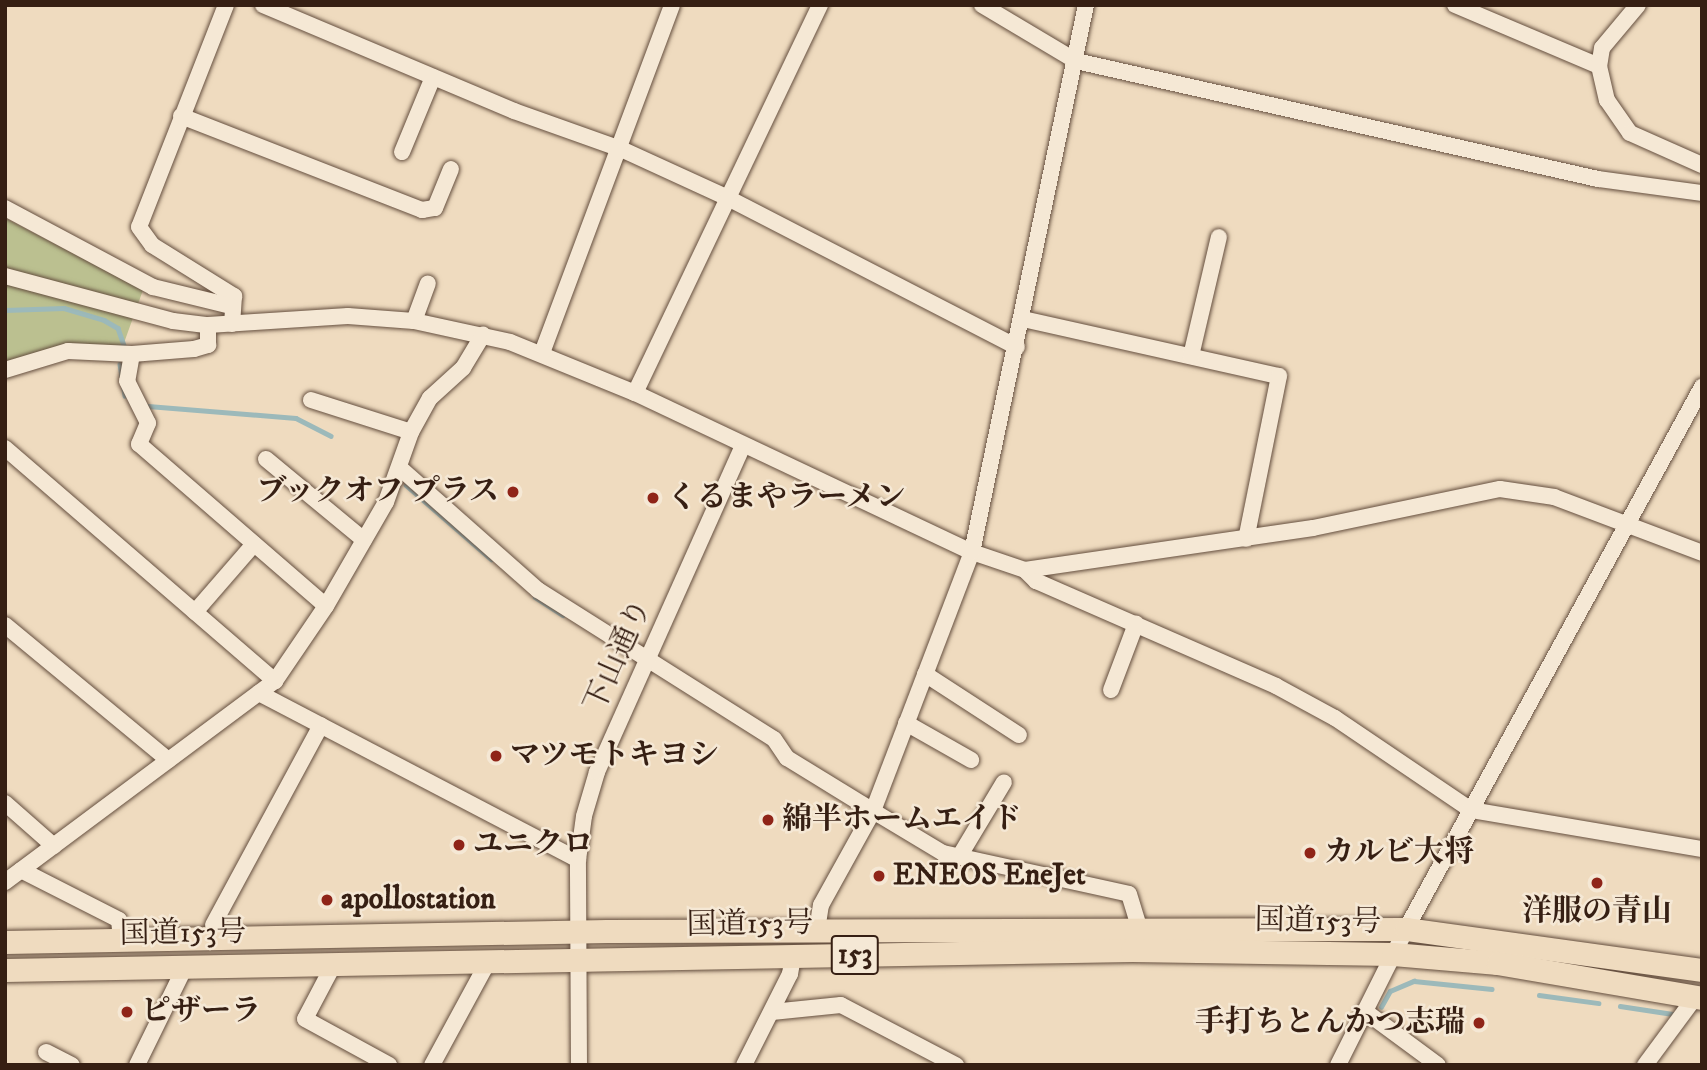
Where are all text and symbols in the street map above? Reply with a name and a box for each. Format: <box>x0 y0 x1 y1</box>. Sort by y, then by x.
place label: ブックオフ プラス <box>253 474 499 510</box>
place label: くるまやラーメン <box>667 480 907 516</box>
marker: ブックオフ プラス <box>505 484 521 500</box>
marker: くるまやラーメン <box>645 490 661 506</box>
street label: 下山通り <box>578 594 660 718</box>
place label: マツモトキヨシ <box>510 738 720 774</box>
marker: マツモトキヨシ <box>488 748 504 764</box>
place label: 綿半ホームエイド <box>782 802 1022 838</box>
marker: 綿半ホームエイド <box>760 812 776 828</box>
place label: ユニクロ <box>473 827 593 863</box>
place label: カルビ大将 <box>1324 835 1474 871</box>
marker: ユニクロ <box>451 837 467 853</box>
marker: カルビ大将 <box>1302 845 1318 861</box>
place label: ENEOS EneJet <box>893 858 1086 894</box>
marker: ENEOS EneJet <box>871 868 887 884</box>
marker: 洋服の青山 <box>1589 875 1605 891</box>
place label: apollostation <box>341 882 496 918</box>
marker: apollostation <box>319 892 335 908</box>
place label: 洋服の青山 <box>1522 894 1672 930</box>
street label: 国道153号 <box>1254 903 1382 941</box>
street label: 国道153号 <box>686 906 814 944</box>
street label: 国道153号 <box>119 915 247 953</box>
road number: 153 <box>830 930 880 979</box>
place label: ピザーラ <box>141 994 261 1030</box>
marker: ピザーラ <box>119 1004 135 1020</box>
place label: 手打ちとんかつ志瑞 <box>1195 1005 1465 1041</box>
marker: 手打ちとんかつ志瑞 <box>1471 1015 1487 1031</box>

